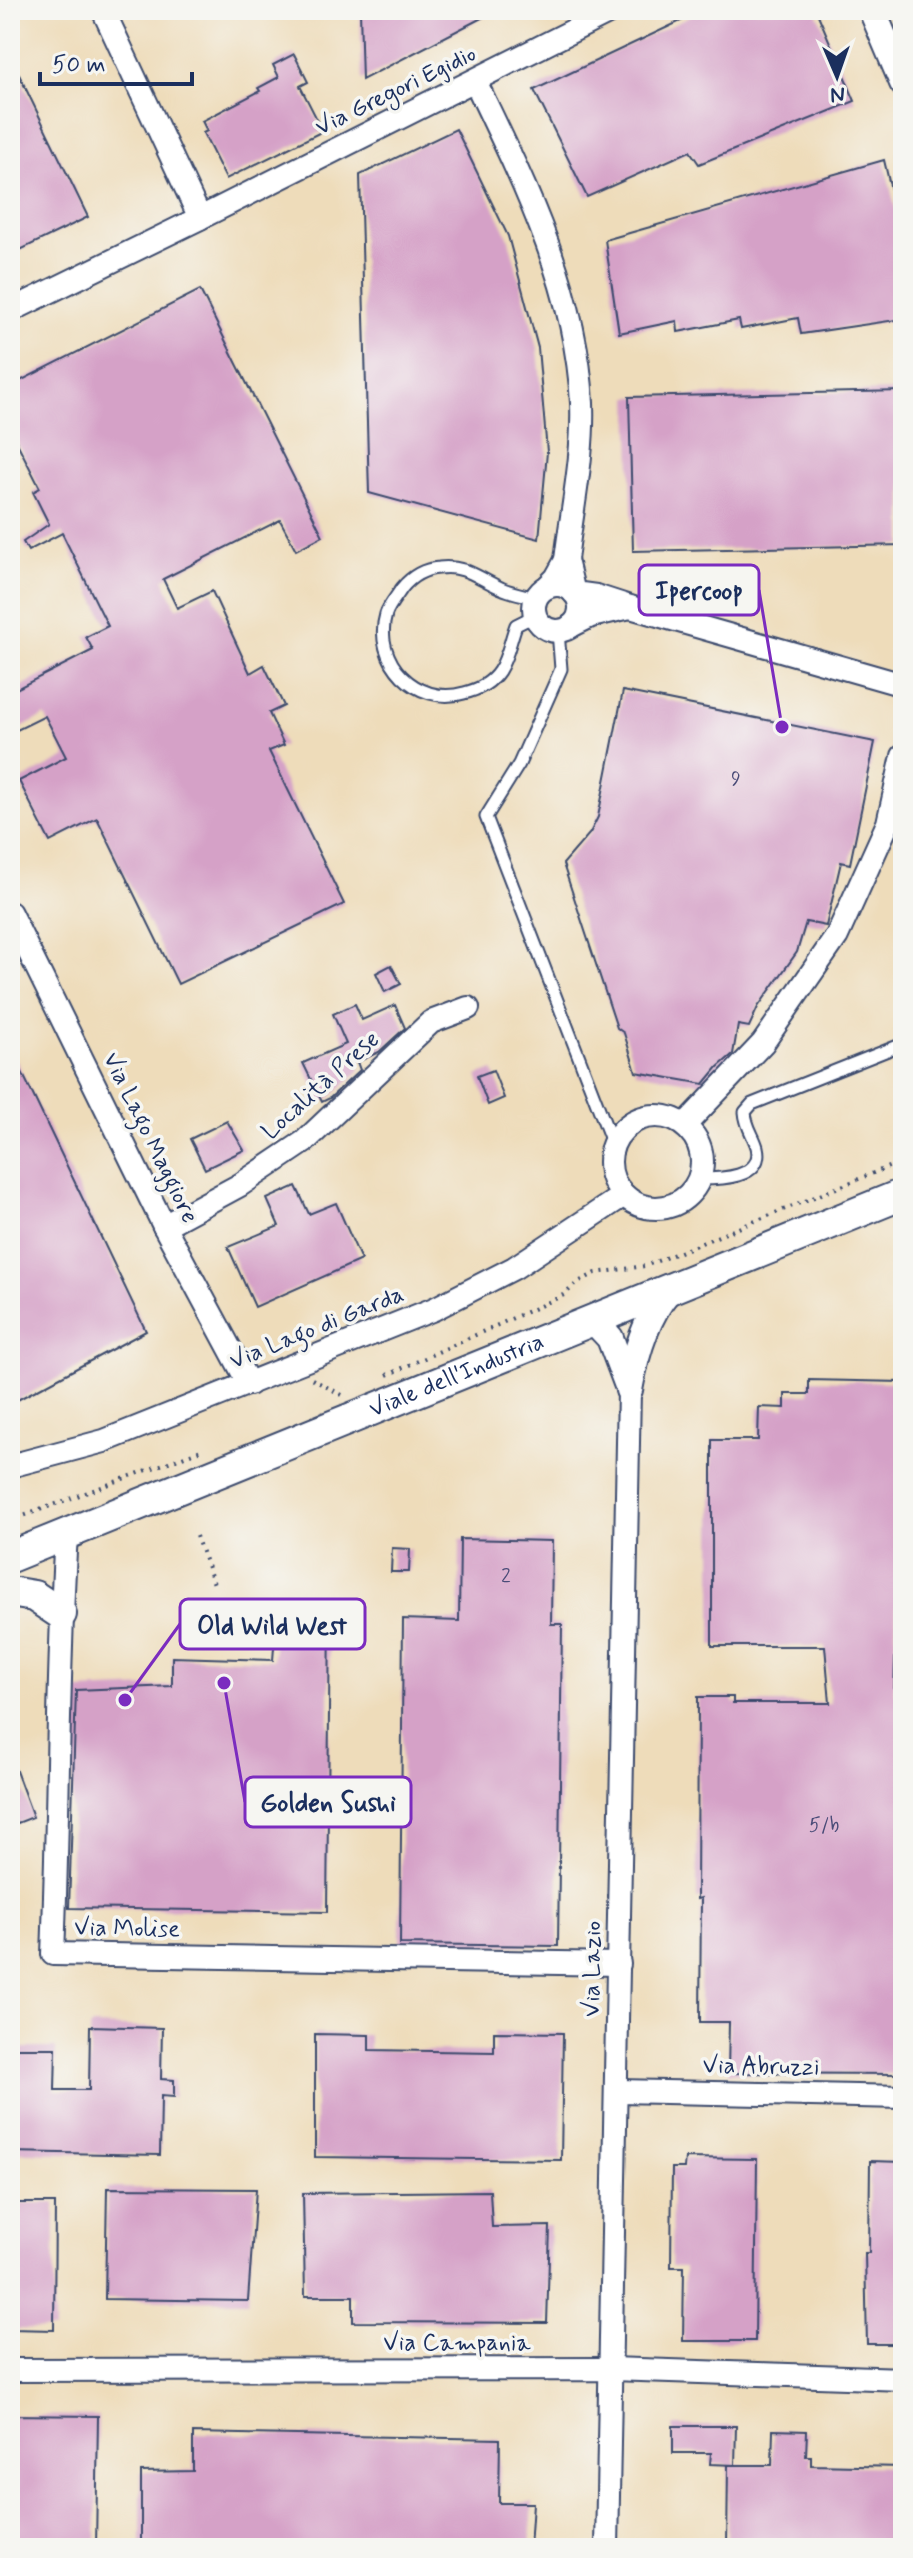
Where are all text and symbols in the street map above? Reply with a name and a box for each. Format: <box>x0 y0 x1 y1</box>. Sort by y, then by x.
scale bar <box>40 36 192 86</box>
north arrow <box>797 36 877 116</box>
street label: Via Gregori Egidio <box>310 39 483 145</box>
text: 50 m <box>52 50 106 81</box>
text: N <box>830 80 845 108</box>
callout: Ipercoop <box>639 565 759 615</box>
text: Ipercoop <box>655 575 743 609</box>
house number: 9 <box>731 766 741 793</box>
street label: Località Prese <box>255 1025 387 1147</box>
street label: Via Lago Maggiore <box>92 1047 205 1230</box>
street label: Via Lago di Garda <box>225 1279 410 1380</box>
street label: Viale dell'Industria <box>364 1326 549 1425</box>
house number: 2 <box>501 1563 511 1590</box>
callout: Old Wild West <box>180 1599 365 1649</box>
text: Old Wild West <box>197 1610 348 1644</box>
callout: Golden Sushi <box>245 1777 411 1827</box>
text: Golden Sushi <box>260 1787 396 1821</box>
house number: 5/b <box>809 1812 839 1839</box>
street label: Via Molise <box>74 1913 180 1945</box>
street label: Via Lazio <box>577 1920 609 2018</box>
street label: Via Abruzzi <box>702 2050 820 2084</box>
street label: Via Campania <box>383 2328 531 2359</box>

